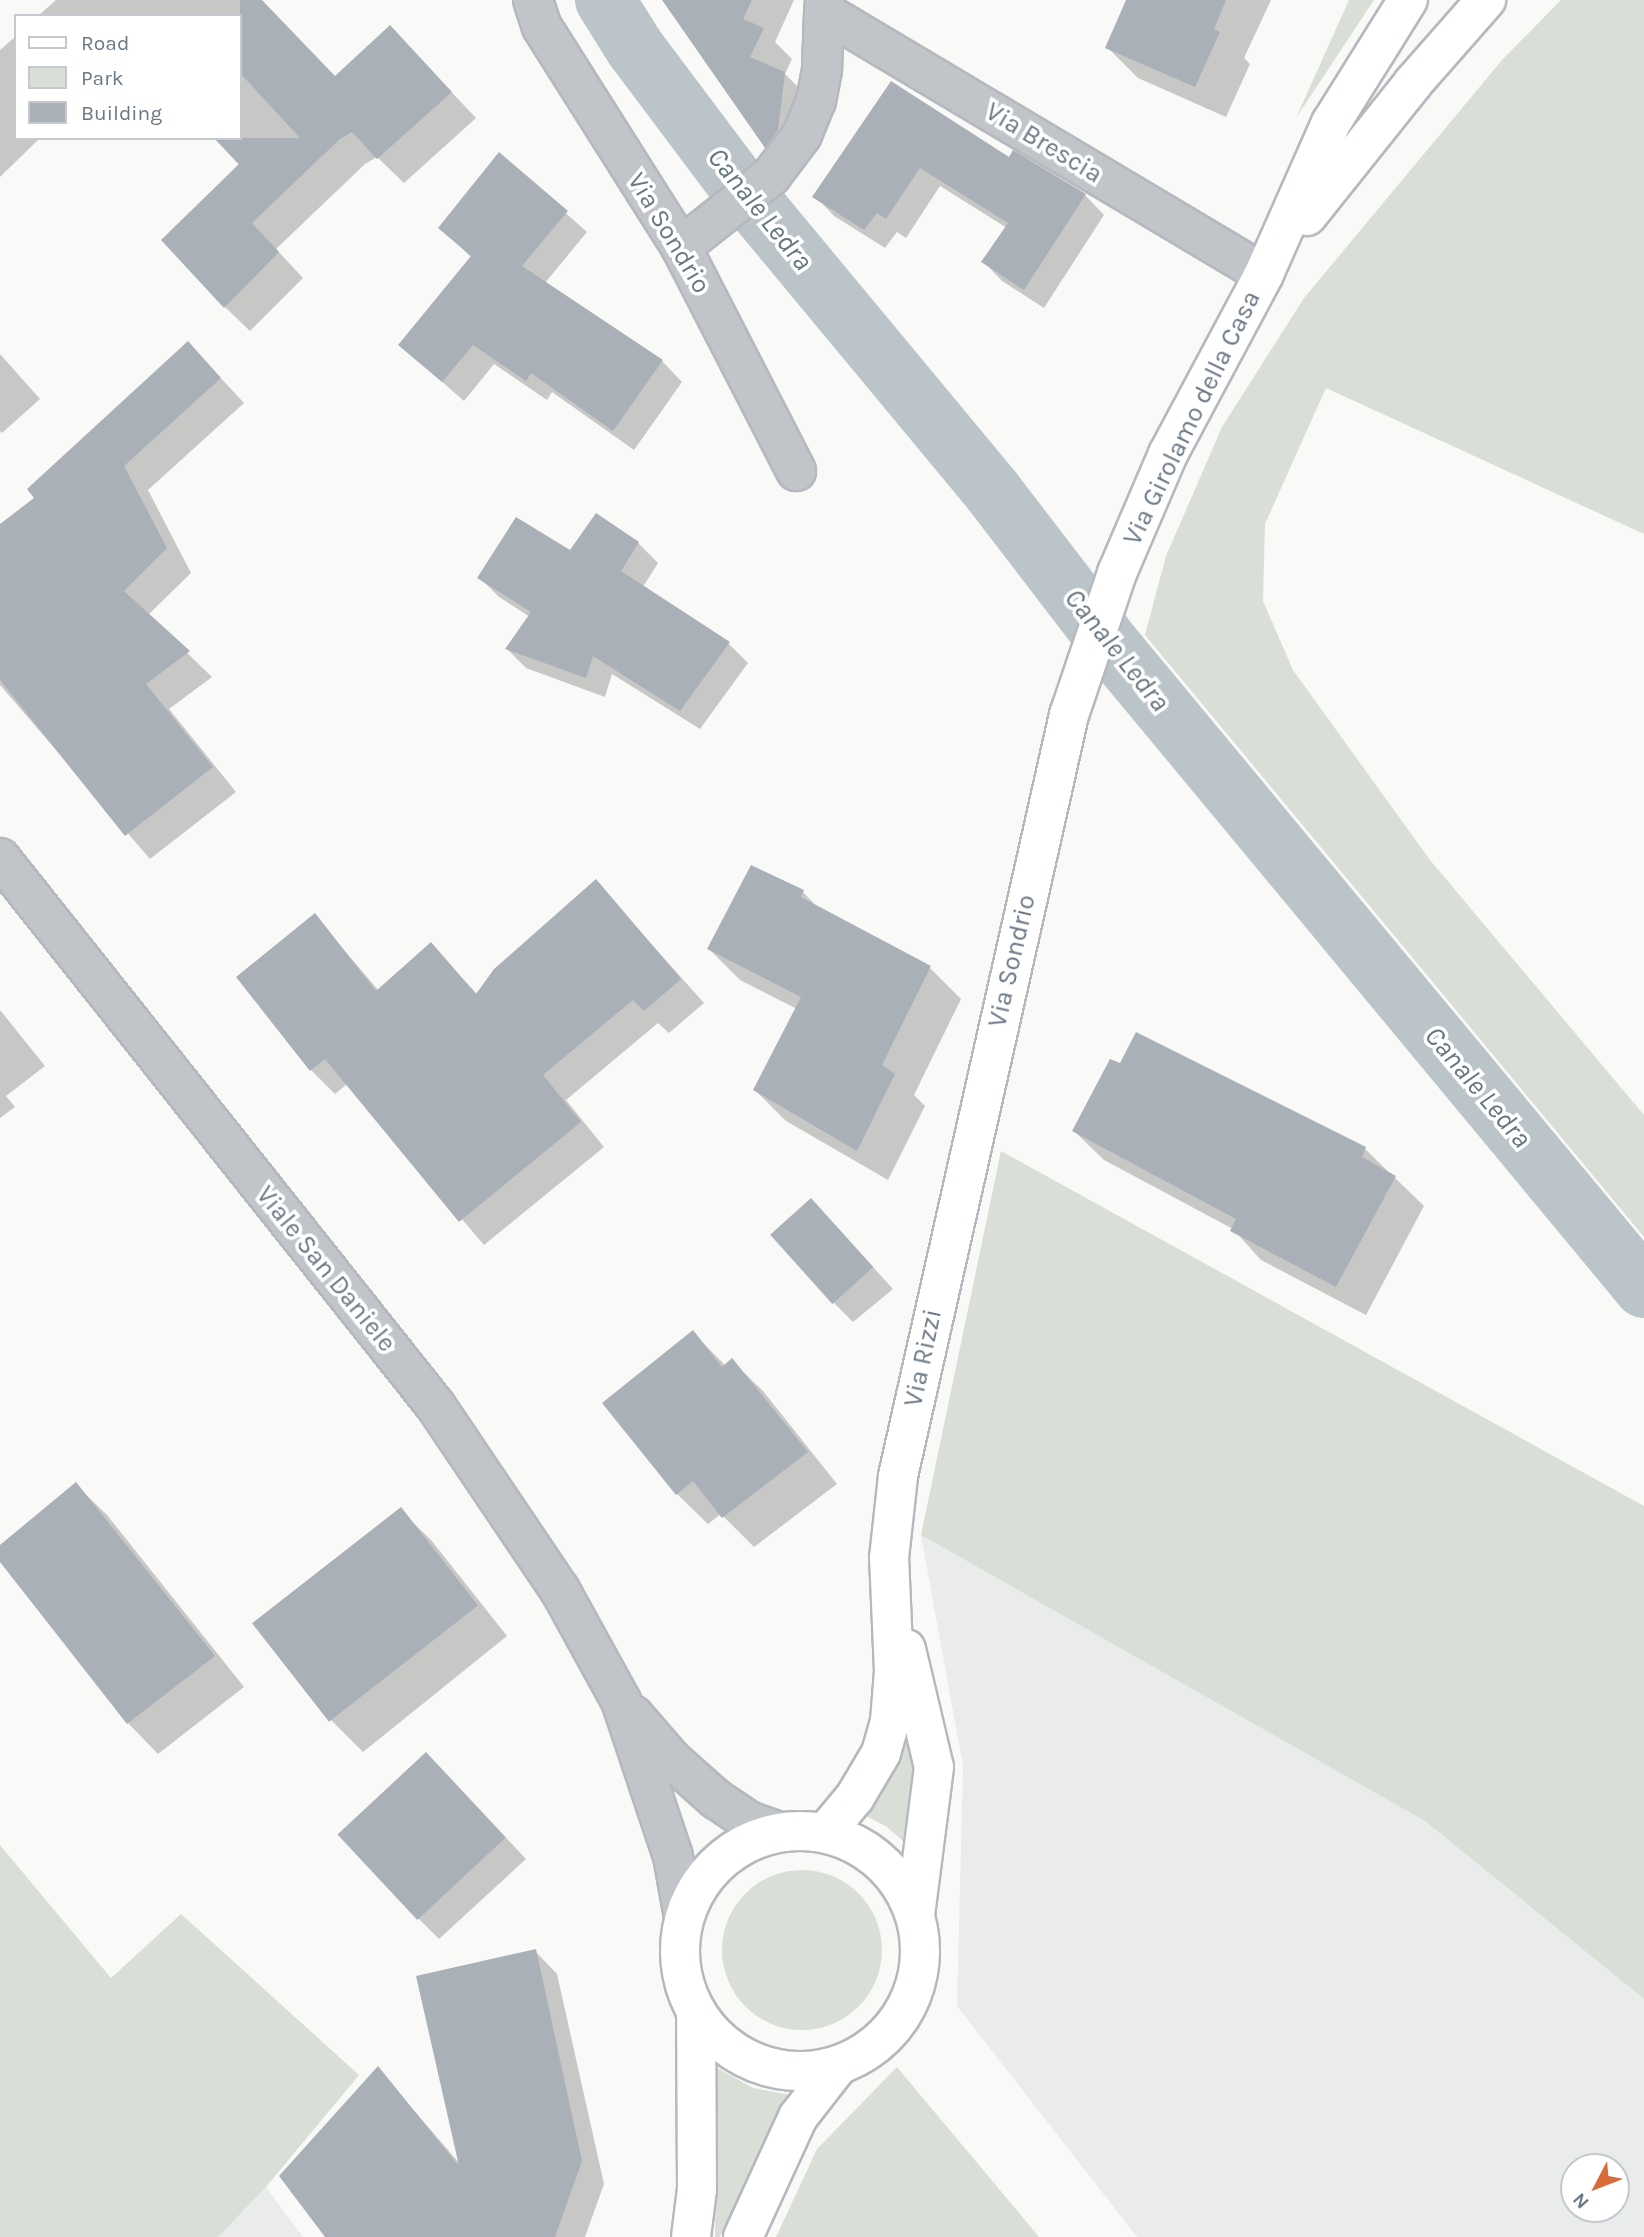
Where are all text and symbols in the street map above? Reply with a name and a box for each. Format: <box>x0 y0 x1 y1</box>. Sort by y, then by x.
legend <box>14 14 242 140</box>
text: Road <box>81 31 129 55</box>
text: Park <box>81 66 124 90</box>
street label: Via Brescia <box>980 96 1108 190</box>
text: Building <box>81 101 162 125</box>
water label: Canale Ledra <box>700 141 820 277</box>
street label: Via Sondrio <box>621 167 717 299</box>
street label: Via Girolamo della Casa <box>1117 286 1267 550</box>
water label: Canale Ledra <box>1057 582 1177 718</box>
street label: Via Sondrio <box>982 892 1042 1030</box>
water label: Canale Ledra <box>1417 1019 1539 1155</box>
street label: Viale San Daniele <box>250 1180 402 1358</box>
street label: Via Rizzi <box>897 1306 949 1410</box>
north arrow <box>1560 2153 1630 2223</box>
text: N <box>1568 2188 1594 2213</box>

